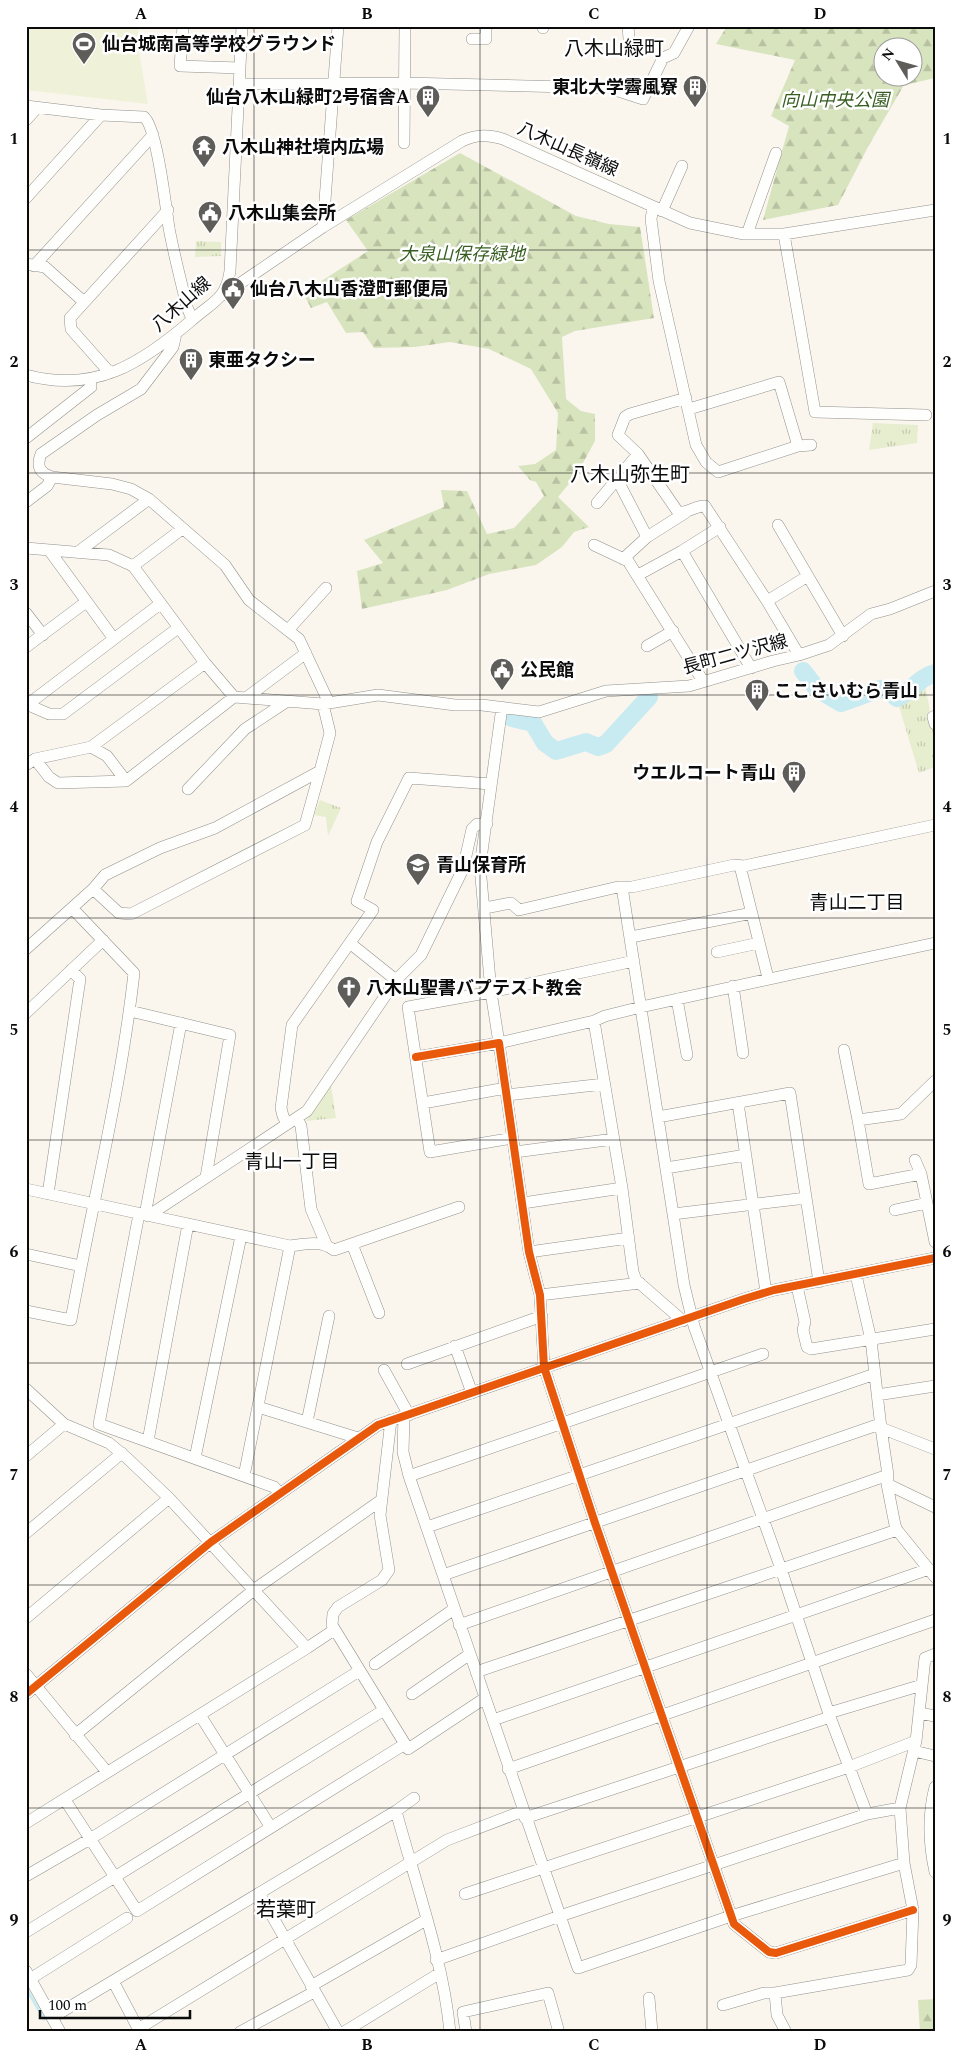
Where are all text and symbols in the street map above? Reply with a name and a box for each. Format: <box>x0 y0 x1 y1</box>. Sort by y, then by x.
text: A <box>135 2 148 26</box>
text: B <box>361 2 373 26</box>
text: C <box>588 2 600 26</box>
text: D <box>814 2 827 26</box>
sports icon: 仙台城南高等学校グラウンド <box>71 31 97 65</box>
place label: 仙台城南高等学校グラウンド <box>102 31 336 58</box>
district label: 八木山緑町 <box>564 34 664 64</box>
north arrow <box>874 38 924 88</box>
text: N <box>876 44 900 65</box>
place label: 東北大学霽風寮 <box>552 74 678 101</box>
building icon: 東北大学霽風寮 <box>682 74 708 108</box>
place label: 仙台八木山緑町2号宿舎A <box>206 84 410 111</box>
building icon: 仙台八木山緑町2号宿舎A <box>415 84 441 118</box>
park label: 向山中央公園 <box>781 87 892 114</box>
street label: 八木山長嶺線 <box>513 115 623 184</box>
text: 1 <box>10 127 18 151</box>
text: 1 <box>943 127 951 151</box>
temple icon: 八木山神社境内広場 <box>191 134 217 168</box>
place label: 八木山神社境内広場 <box>222 134 384 161</box>
public building icon: 八木山集会所 <box>197 200 223 234</box>
place label: 八木山集会所 <box>228 200 336 227</box>
park label: 大泉山保存緑地 <box>399 241 527 268</box>
street label: 八木山線 <box>146 270 217 338</box>
public building icon: 仙台八木山香澄町郵便局 <box>220 276 246 310</box>
place label: 仙台八木山香澄町郵便局 <box>250 276 448 303</box>
building icon: 東亜タクシー <box>178 347 204 381</box>
place label: 東亜タクシー <box>208 347 316 374</box>
text: 2 <box>10 350 19 374</box>
text: 2 <box>943 350 952 374</box>
district label: 八木山弥生町 <box>570 460 690 490</box>
text: 3 <box>10 573 19 597</box>
text: 3 <box>943 573 952 597</box>
street label: 長町二ツ沢線 <box>679 627 791 681</box>
public building icon: 公民館 <box>489 657 515 691</box>
place label: 公民館 <box>520 657 574 684</box>
building icon: ここさいむら青山 <box>744 678 770 712</box>
place label: ここさいむら青山 <box>774 678 918 705</box>
place label: ウエルコート青山 <box>632 760 776 787</box>
building icon: ウエルコート青山 <box>781 760 807 794</box>
text: 4 <box>10 795 19 819</box>
text: 4 <box>943 795 952 819</box>
school or university icon: 青山保育所 <box>405 852 431 886</box>
place label: 青山保育所 <box>436 852 526 879</box>
district label: 青山二丁目 <box>809 889 905 918</box>
church icon: 八木山聖書バプテスト教会 <box>336 975 362 1009</box>
place label: 八木山聖書バプテスト教会 <box>366 975 582 1002</box>
text: 5 <box>10 1018 18 1042</box>
text: 5 <box>943 1018 951 1042</box>
district label: 青山一丁目 <box>244 1148 340 1177</box>
text: 6 <box>10 1240 19 1264</box>
text: 6 <box>943 1240 952 1264</box>
text: 7 <box>10 1463 19 1487</box>
text: 7 <box>943 1463 952 1487</box>
text: 8 <box>10 1685 19 1709</box>
text: 8 <box>943 1685 952 1709</box>
district label: 若葉町 <box>256 1895 316 1925</box>
text: 9 <box>10 1908 19 1932</box>
text: 9 <box>943 1908 952 1932</box>
scale bar <box>40 1988 190 2020</box>
text: 100 m <box>48 1994 87 2017</box>
text: A <box>135 2033 148 2057</box>
text: B <box>361 2033 373 2057</box>
text: C <box>588 2033 600 2057</box>
text: D <box>814 2033 827 2057</box>

